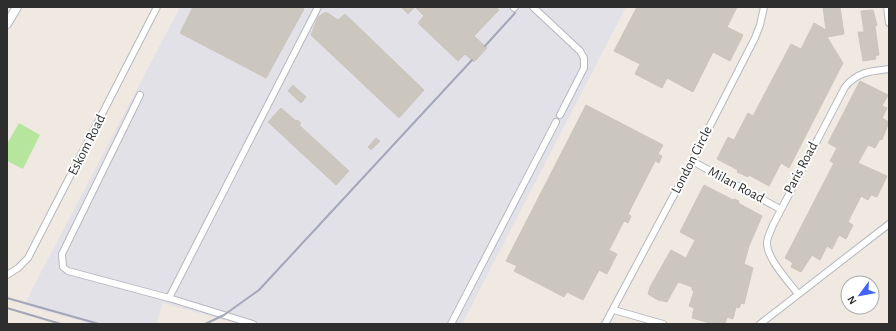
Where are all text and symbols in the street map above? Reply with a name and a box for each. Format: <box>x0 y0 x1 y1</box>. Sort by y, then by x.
street label: Eskom Road <box>66 112 108 178</box>
street label: London Circle <box>669 124 715 196</box>
street label: Paris Road <box>782 140 820 196</box>
street label: Milan Road <box>706 164 766 206</box>
north arrow <box>840 275 880 315</box>
text: N <box>845 294 859 306</box>

